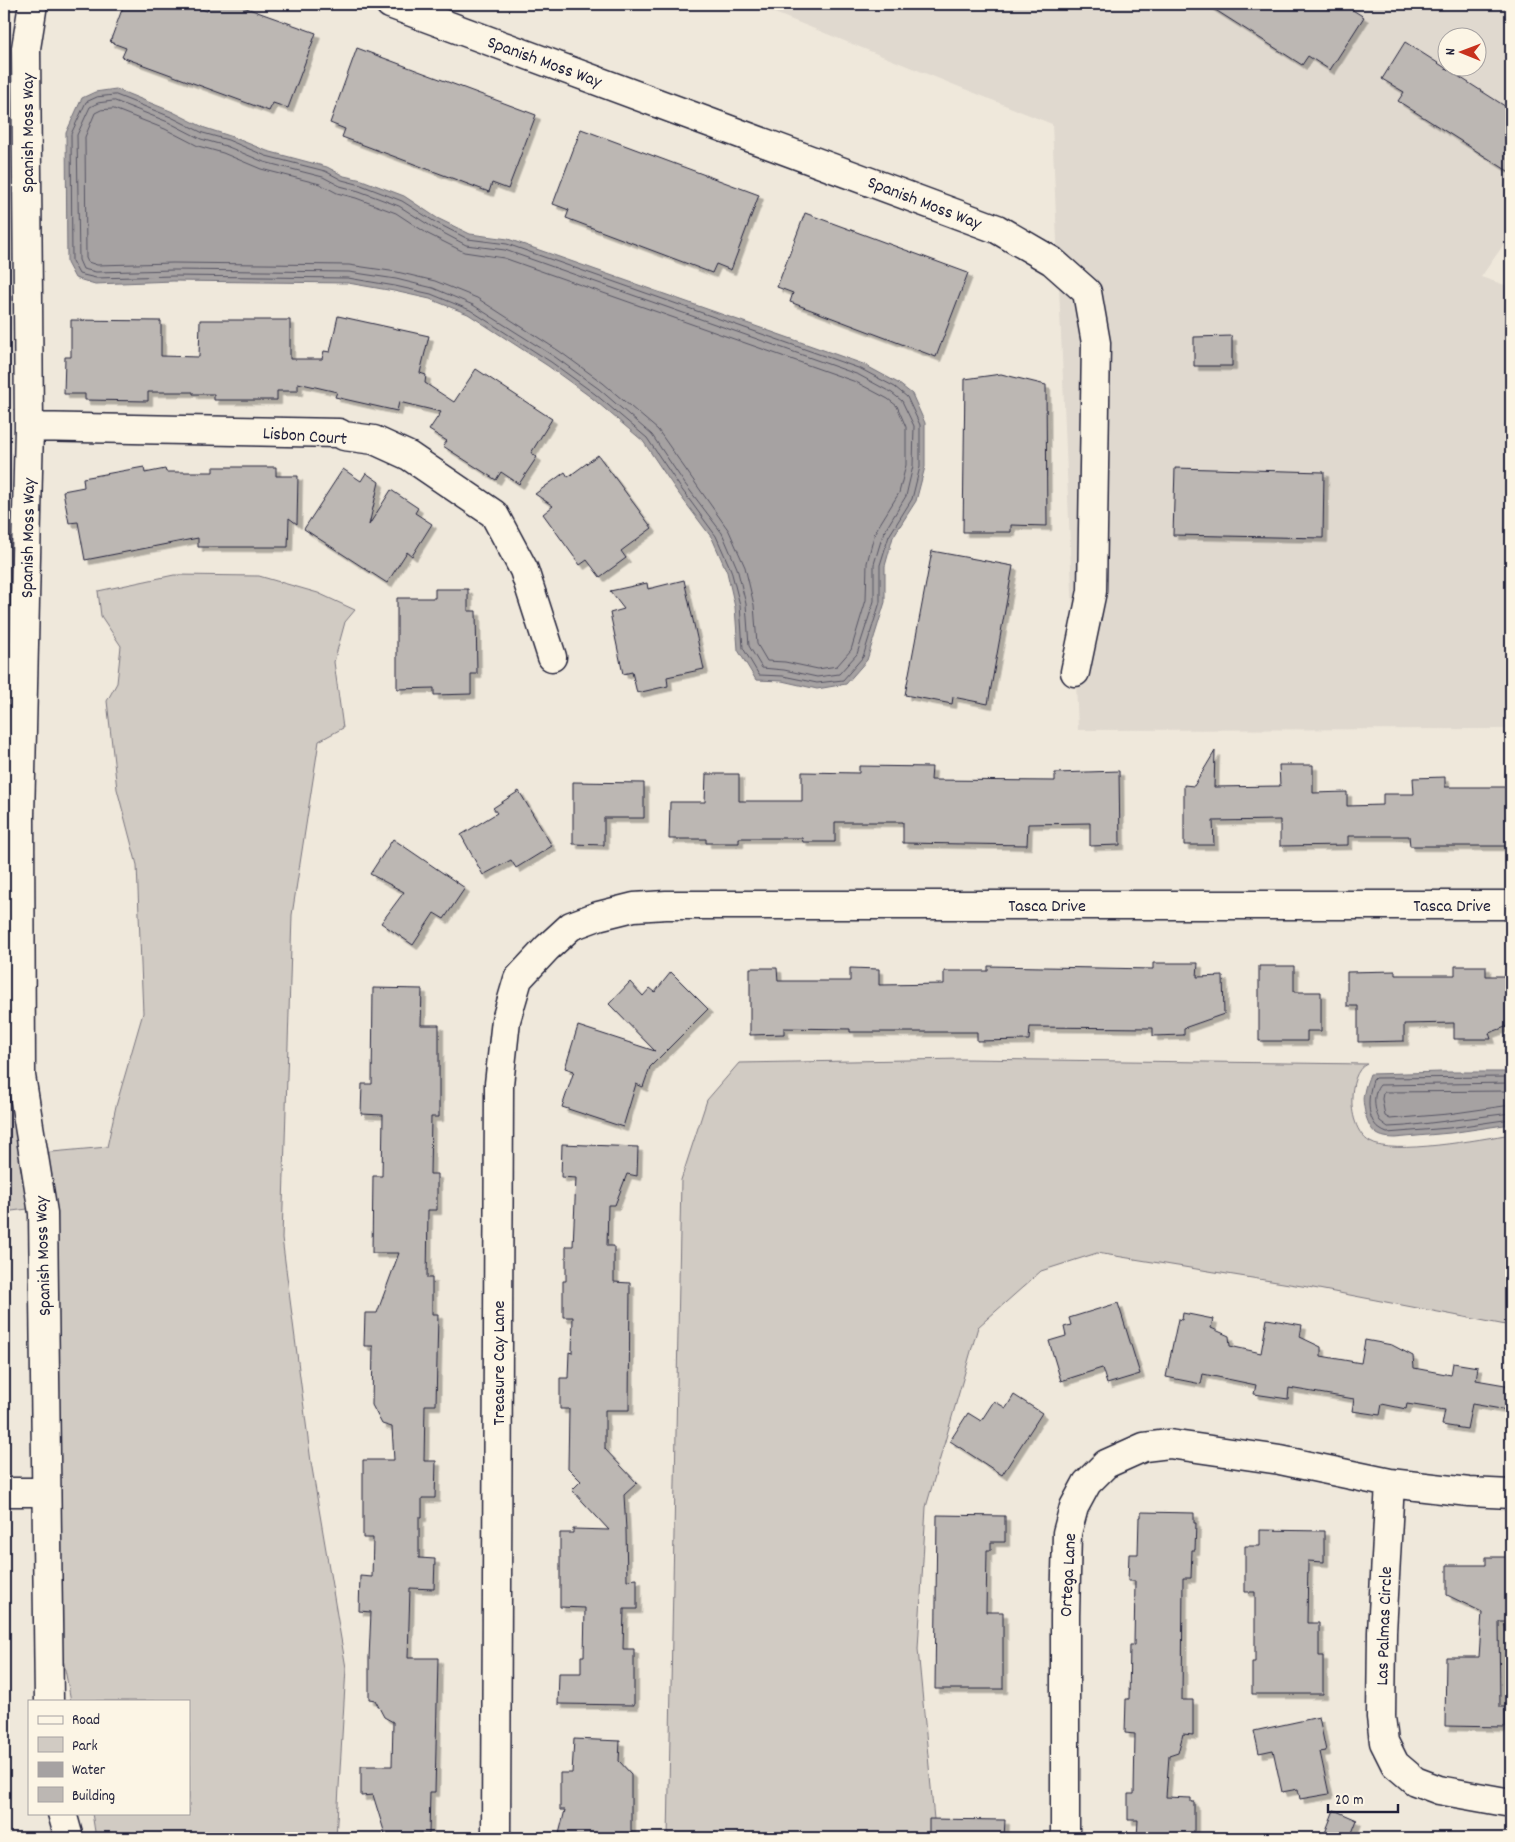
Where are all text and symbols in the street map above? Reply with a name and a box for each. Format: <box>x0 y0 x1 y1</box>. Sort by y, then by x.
north arrow <box>1438 28 1488 78</box>
street label: Spanish Moss Way <box>483 31 606 96</box>
text: N <box>1441 48 1461 55</box>
street label: Spanish Moss Way <box>17 72 42 193</box>
street label: Spanish Moss Way <box>864 171 985 238</box>
street label: Lisbon Court <box>262 422 348 453</box>
street label: Spanish Moss Way <box>16 477 43 598</box>
street label: Tasca Drive <box>1008 895 1086 920</box>
street label: Tasca Drive <box>1413 895 1491 920</box>
street label: Spanish Moss Way <box>30 1195 59 1316</box>
street label: Treasure Cay Lane <box>488 1300 513 1426</box>
street label: Ortega Lane <box>1055 1532 1084 1618</box>
street label: Las Palmas Circle <box>1371 1566 1400 1686</box>
legend <box>28 1700 190 1814</box>
text: Road <box>72 1710 100 1732</box>
text: Park <box>72 1736 98 1758</box>
text: Water <box>72 1760 106 1782</box>
scale bar <box>1328 1782 1398 1814</box>
text: Building <box>72 1786 115 1808</box>
text: 20 m <box>1335 1790 1363 1812</box>

